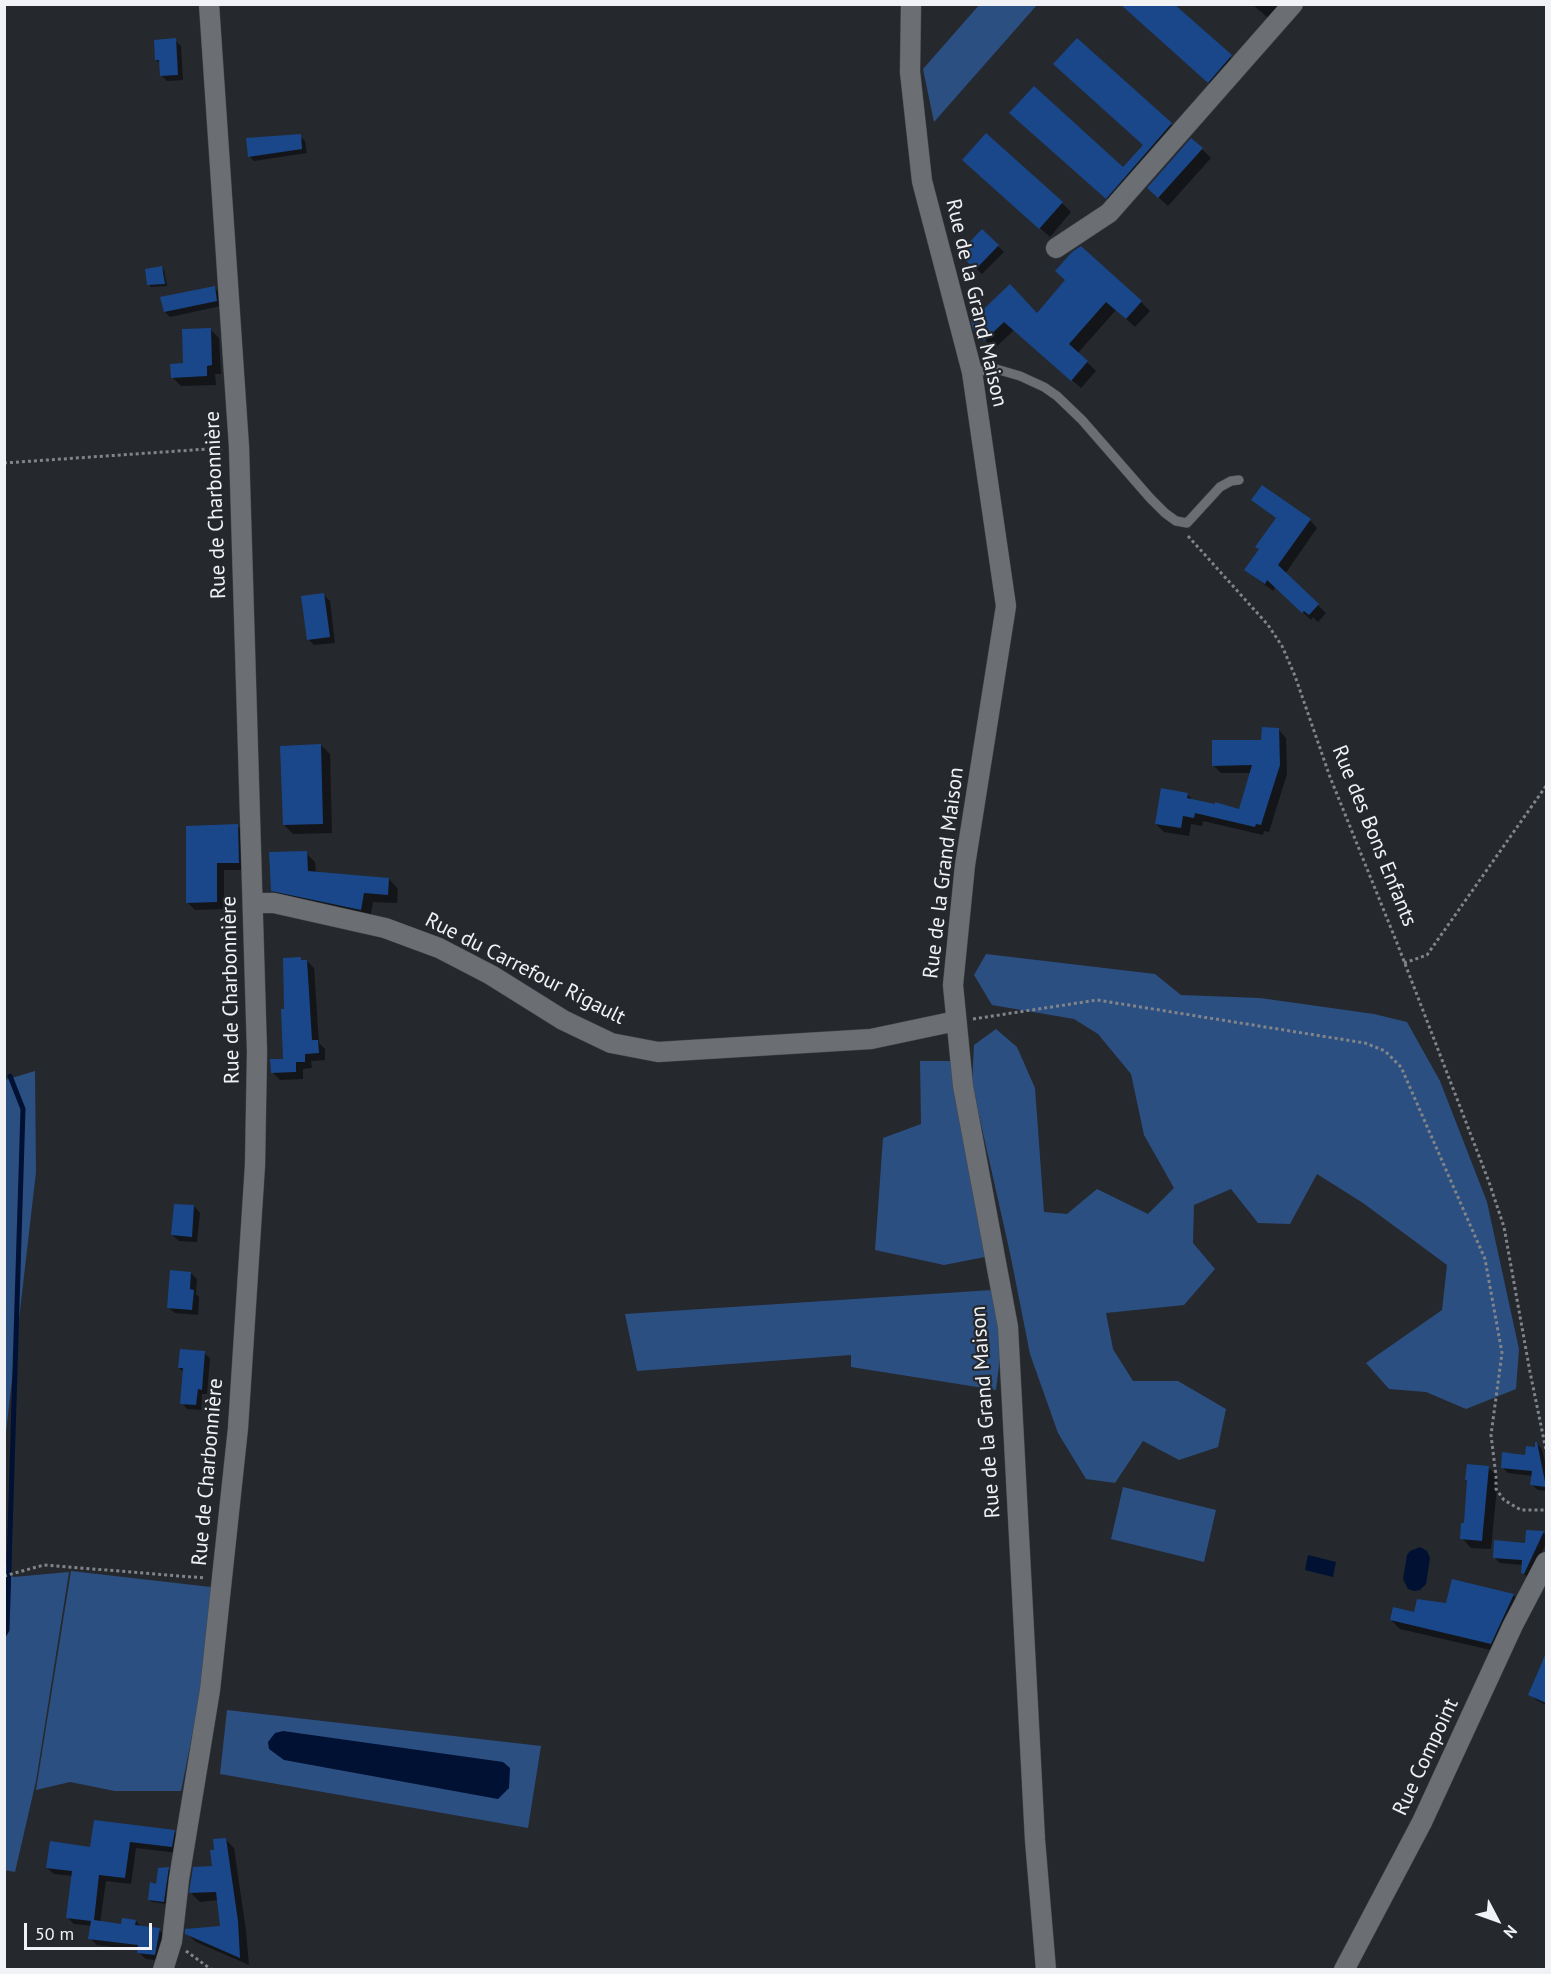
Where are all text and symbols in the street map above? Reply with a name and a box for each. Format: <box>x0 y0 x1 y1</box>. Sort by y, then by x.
street label: Rue de la Grand Maison <box>940 197 1012 409</box>
street label: Rue de Charbonnière <box>200 411 232 599</box>
street label: Rue des Bons Enfants <box>1326 742 1422 930</box>
street label: Rue de la Grand Maison <box>919 766 969 980</box>
street label: Rue de Charbonnière <box>217 896 245 1084</box>
street label: Rue du Carrefour Rigault <box>421 908 629 1030</box>
street label: Rue de la Grand Maison <box>966 1305 1006 1519</box>
street label: Rue de Charbonnière <box>187 1377 229 1567</box>
street label: Rue Compoint <box>1388 1694 1464 1820</box>
north arrow <box>1467 1890 1527 1950</box>
scale bar <box>27 1911 154 1949</box>
text: N <box>1500 1921 1522 1942</box>
text: 50 m <box>35 1922 74 1945</box>

